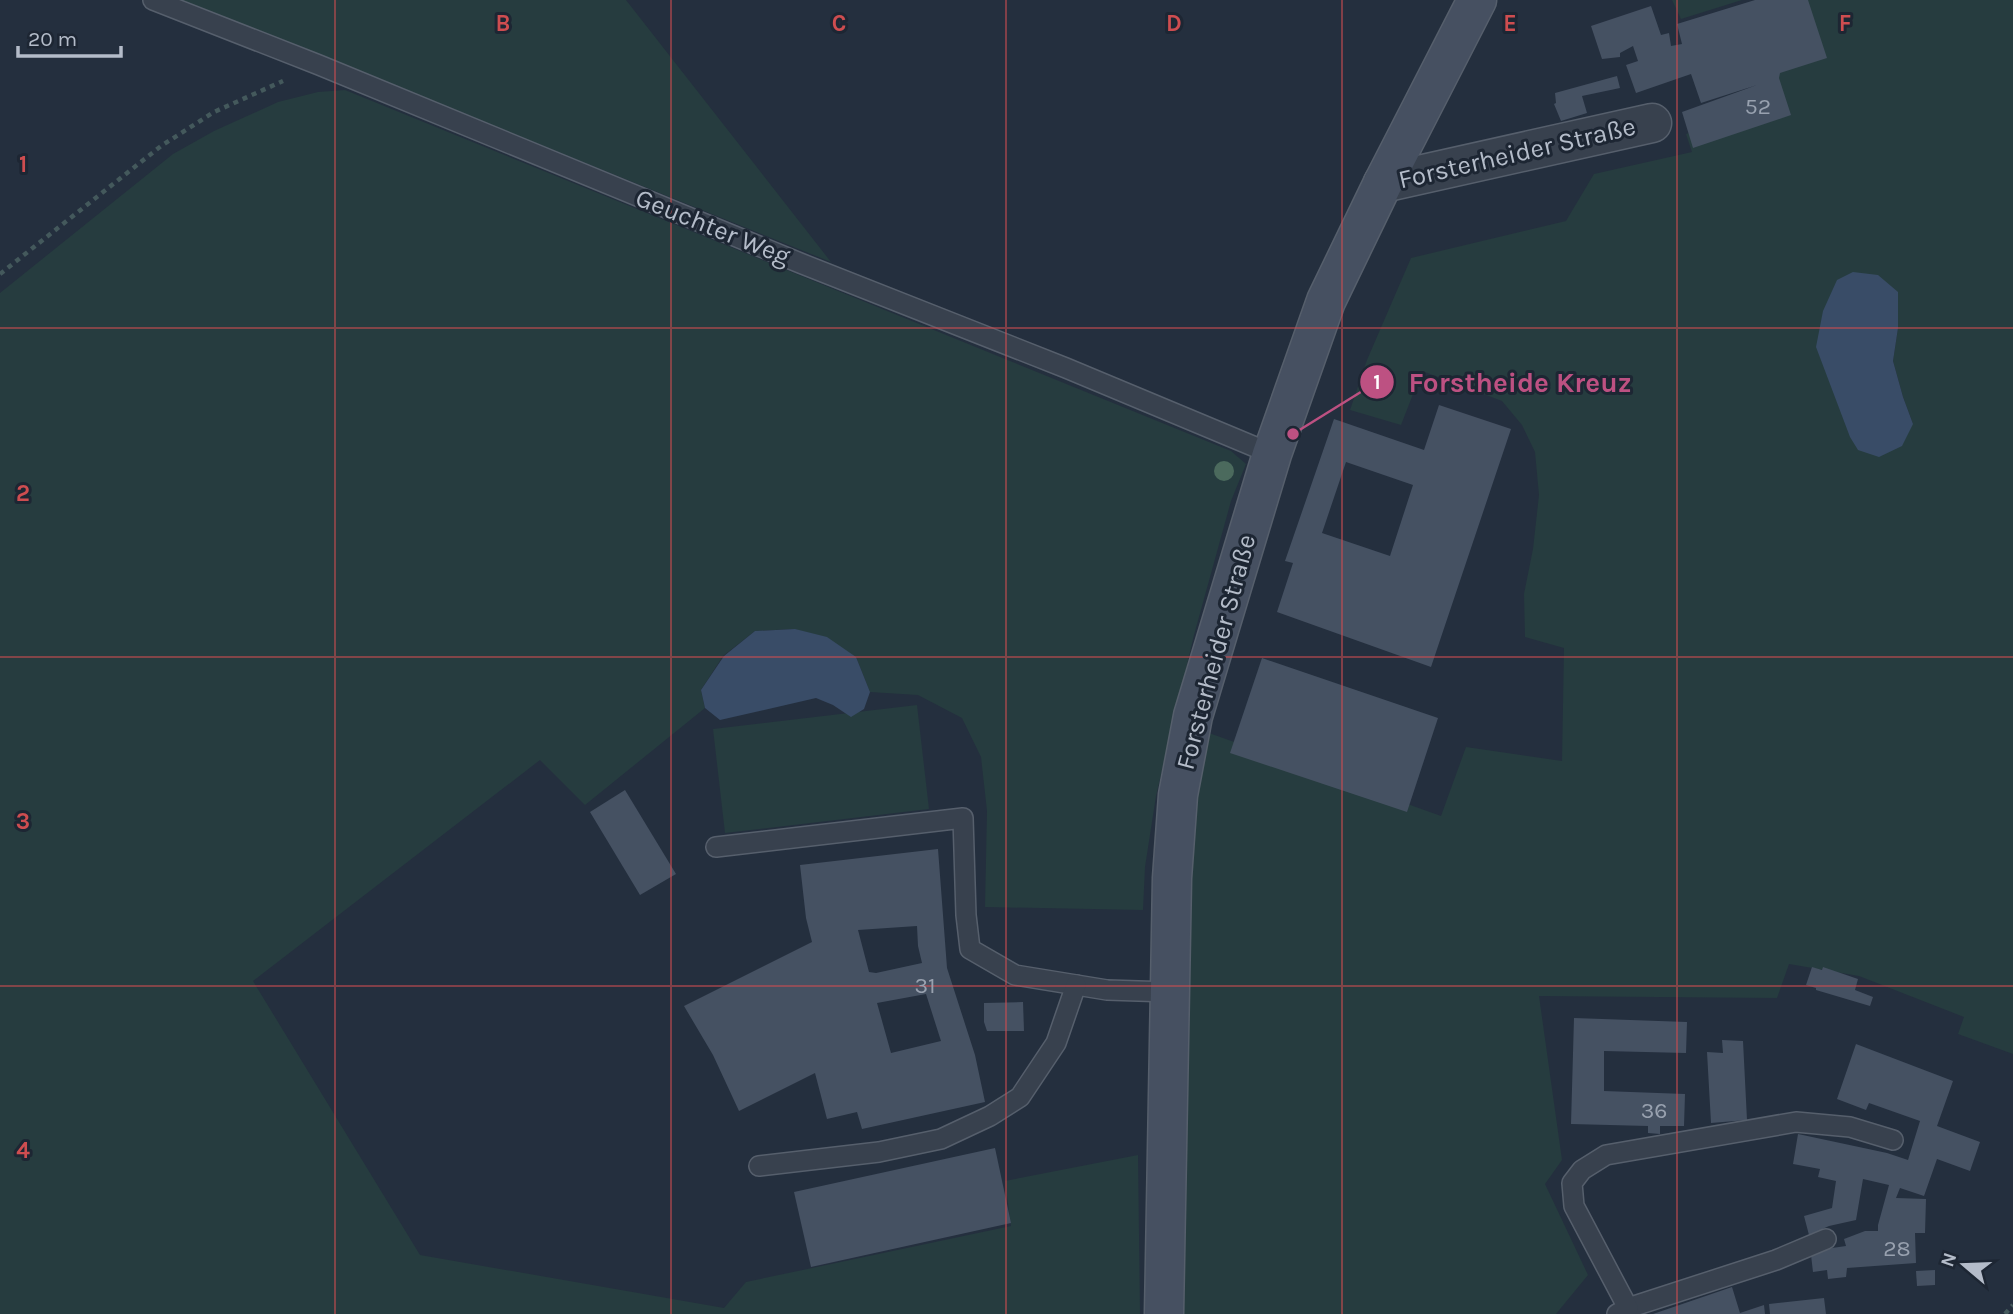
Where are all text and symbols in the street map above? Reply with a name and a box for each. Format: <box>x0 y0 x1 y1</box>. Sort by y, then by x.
text: B <box>496 10 510 37</box>
text: C <box>832 10 846 37</box>
text: D <box>1166 10 1182 37</box>
text: E <box>1503 10 1517 37</box>
text: F <box>1839 10 1851 37</box>
scale bar <box>18 14 121 58</box>
text: 20 m <box>28 27 77 51</box>
house number: 52 <box>1745 93 1771 120</box>
street label: Forsterheider Straße <box>1395 111 1639 195</box>
text: 1 <box>19 151 27 178</box>
street label: Geuchter Weg <box>631 182 795 272</box>
callout: Forstheide Kreuz <box>1360 357 1646 406</box>
text: Forstheide Kreuz <box>1408 366 1632 399</box>
text: 1 <box>1373 370 1381 394</box>
text: 2 <box>16 480 30 507</box>
street label: Forsterheider Straße <box>1170 531 1262 773</box>
text: 3 <box>16 808 30 835</box>
house number: 31 <box>914 972 936 999</box>
house number: 36 <box>1641 1097 1667 1124</box>
text: 4 <box>16 1137 30 1164</box>
north arrow <box>1929 1230 1999 1300</box>
house number: 28 <box>1883 1235 1911 1262</box>
text: N <box>1936 1250 1961 1270</box>

